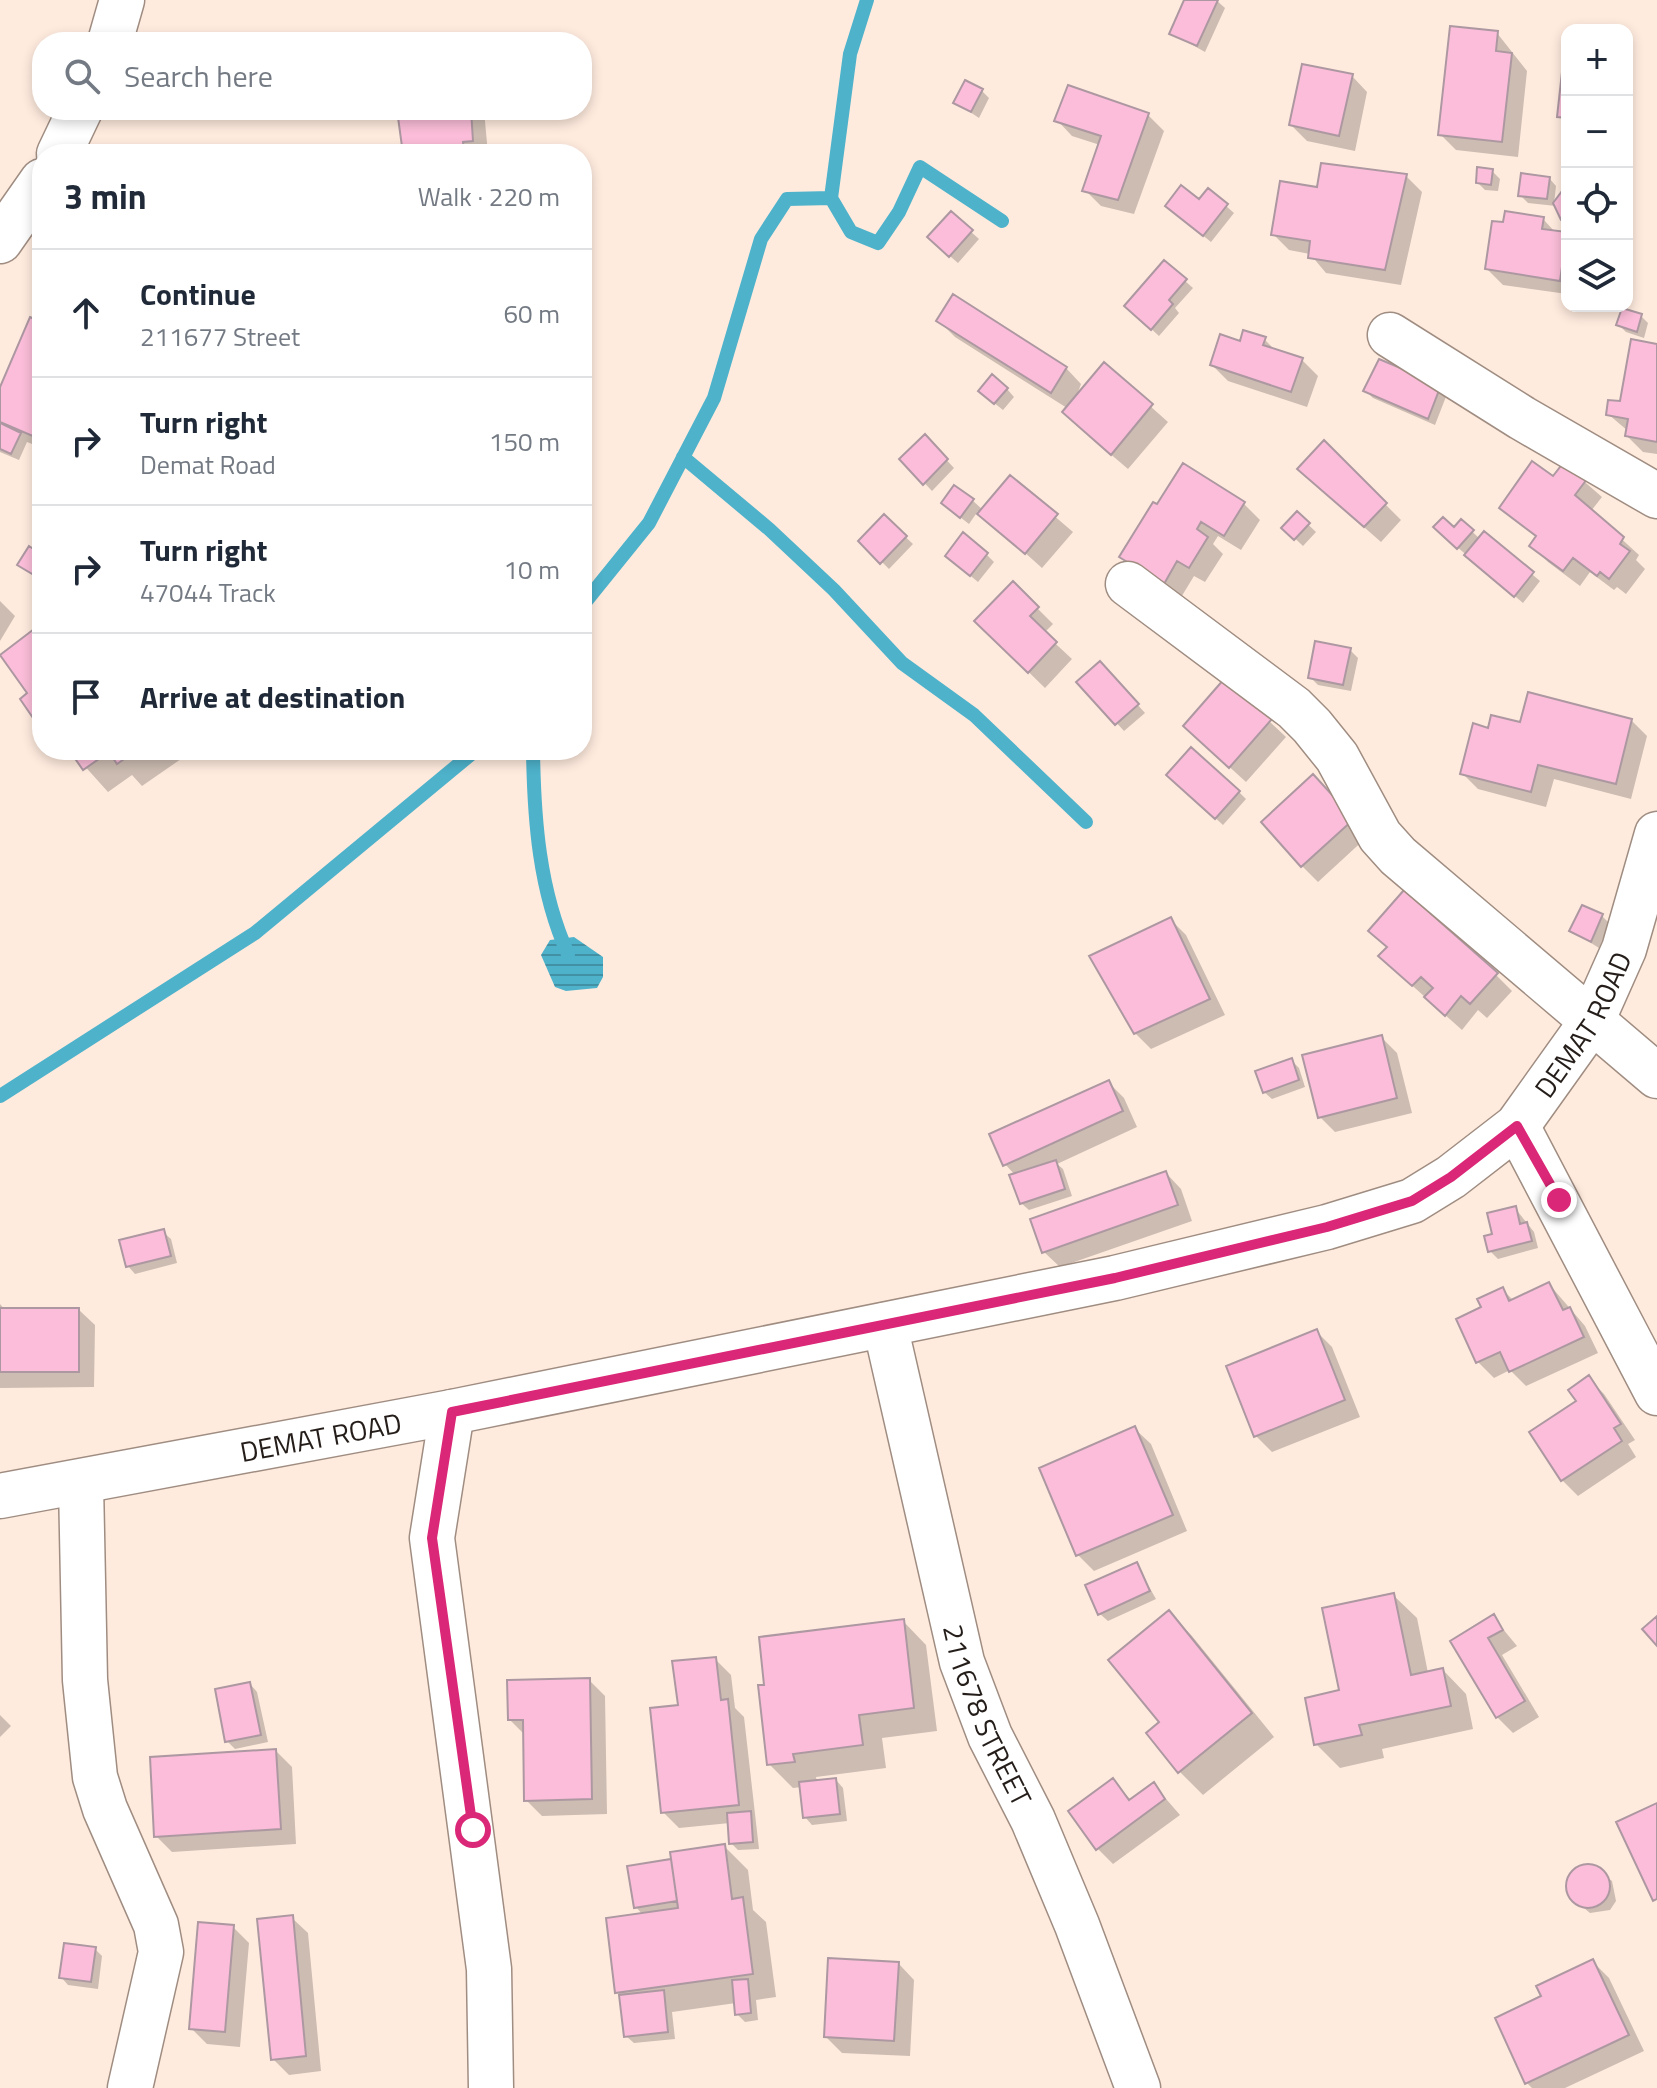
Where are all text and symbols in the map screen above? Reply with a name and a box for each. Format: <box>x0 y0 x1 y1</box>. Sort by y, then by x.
map controls <box>1561 24 1633 312</box>
button: + <box>1561 24 1633 96</box>
search box <box>32 32 592 120</box>
text: Search here <box>124 53 273 99</box>
icon: search <box>60 54 104 98</box>
button: − <box>1561 96 1633 168</box>
button: locate <box>1561 168 1633 240</box>
text: 3 min <box>64 170 147 222</box>
text: Walk · 220 m <box>418 177 560 216</box>
button: layers <box>1561 240 1633 312</box>
text: Continue <box>140 271 256 317</box>
icon: ahead <box>64 291 108 335</box>
text: 60 m <box>503 294 560 333</box>
text: 211677 Street <box>140 317 300 356</box>
text: Turn right <box>140 399 268 445</box>
icon: right <box>64 419 108 463</box>
text: 150 m <box>489 422 560 461</box>
text: Demat Road <box>140 445 276 484</box>
text: Turn right <box>140 527 268 573</box>
icon: right <box>64 547 108 591</box>
text: 10 m <box>503 550 560 589</box>
text: 47044 Track <box>140 573 276 612</box>
text: Arrive at destination <box>140 674 405 720</box>
icon: arrive <box>64 675 108 719</box>
street label: DEMAT ROAD <box>1523 944 1642 1106</box>
route end <box>1541 1182 1577 1218</box>
street label: DEMAT ROAD <box>236 1400 405 1473</box>
street label: 211678 STREET <box>933 1620 1044 1813</box>
route start <box>455 1812 491 1848</box>

